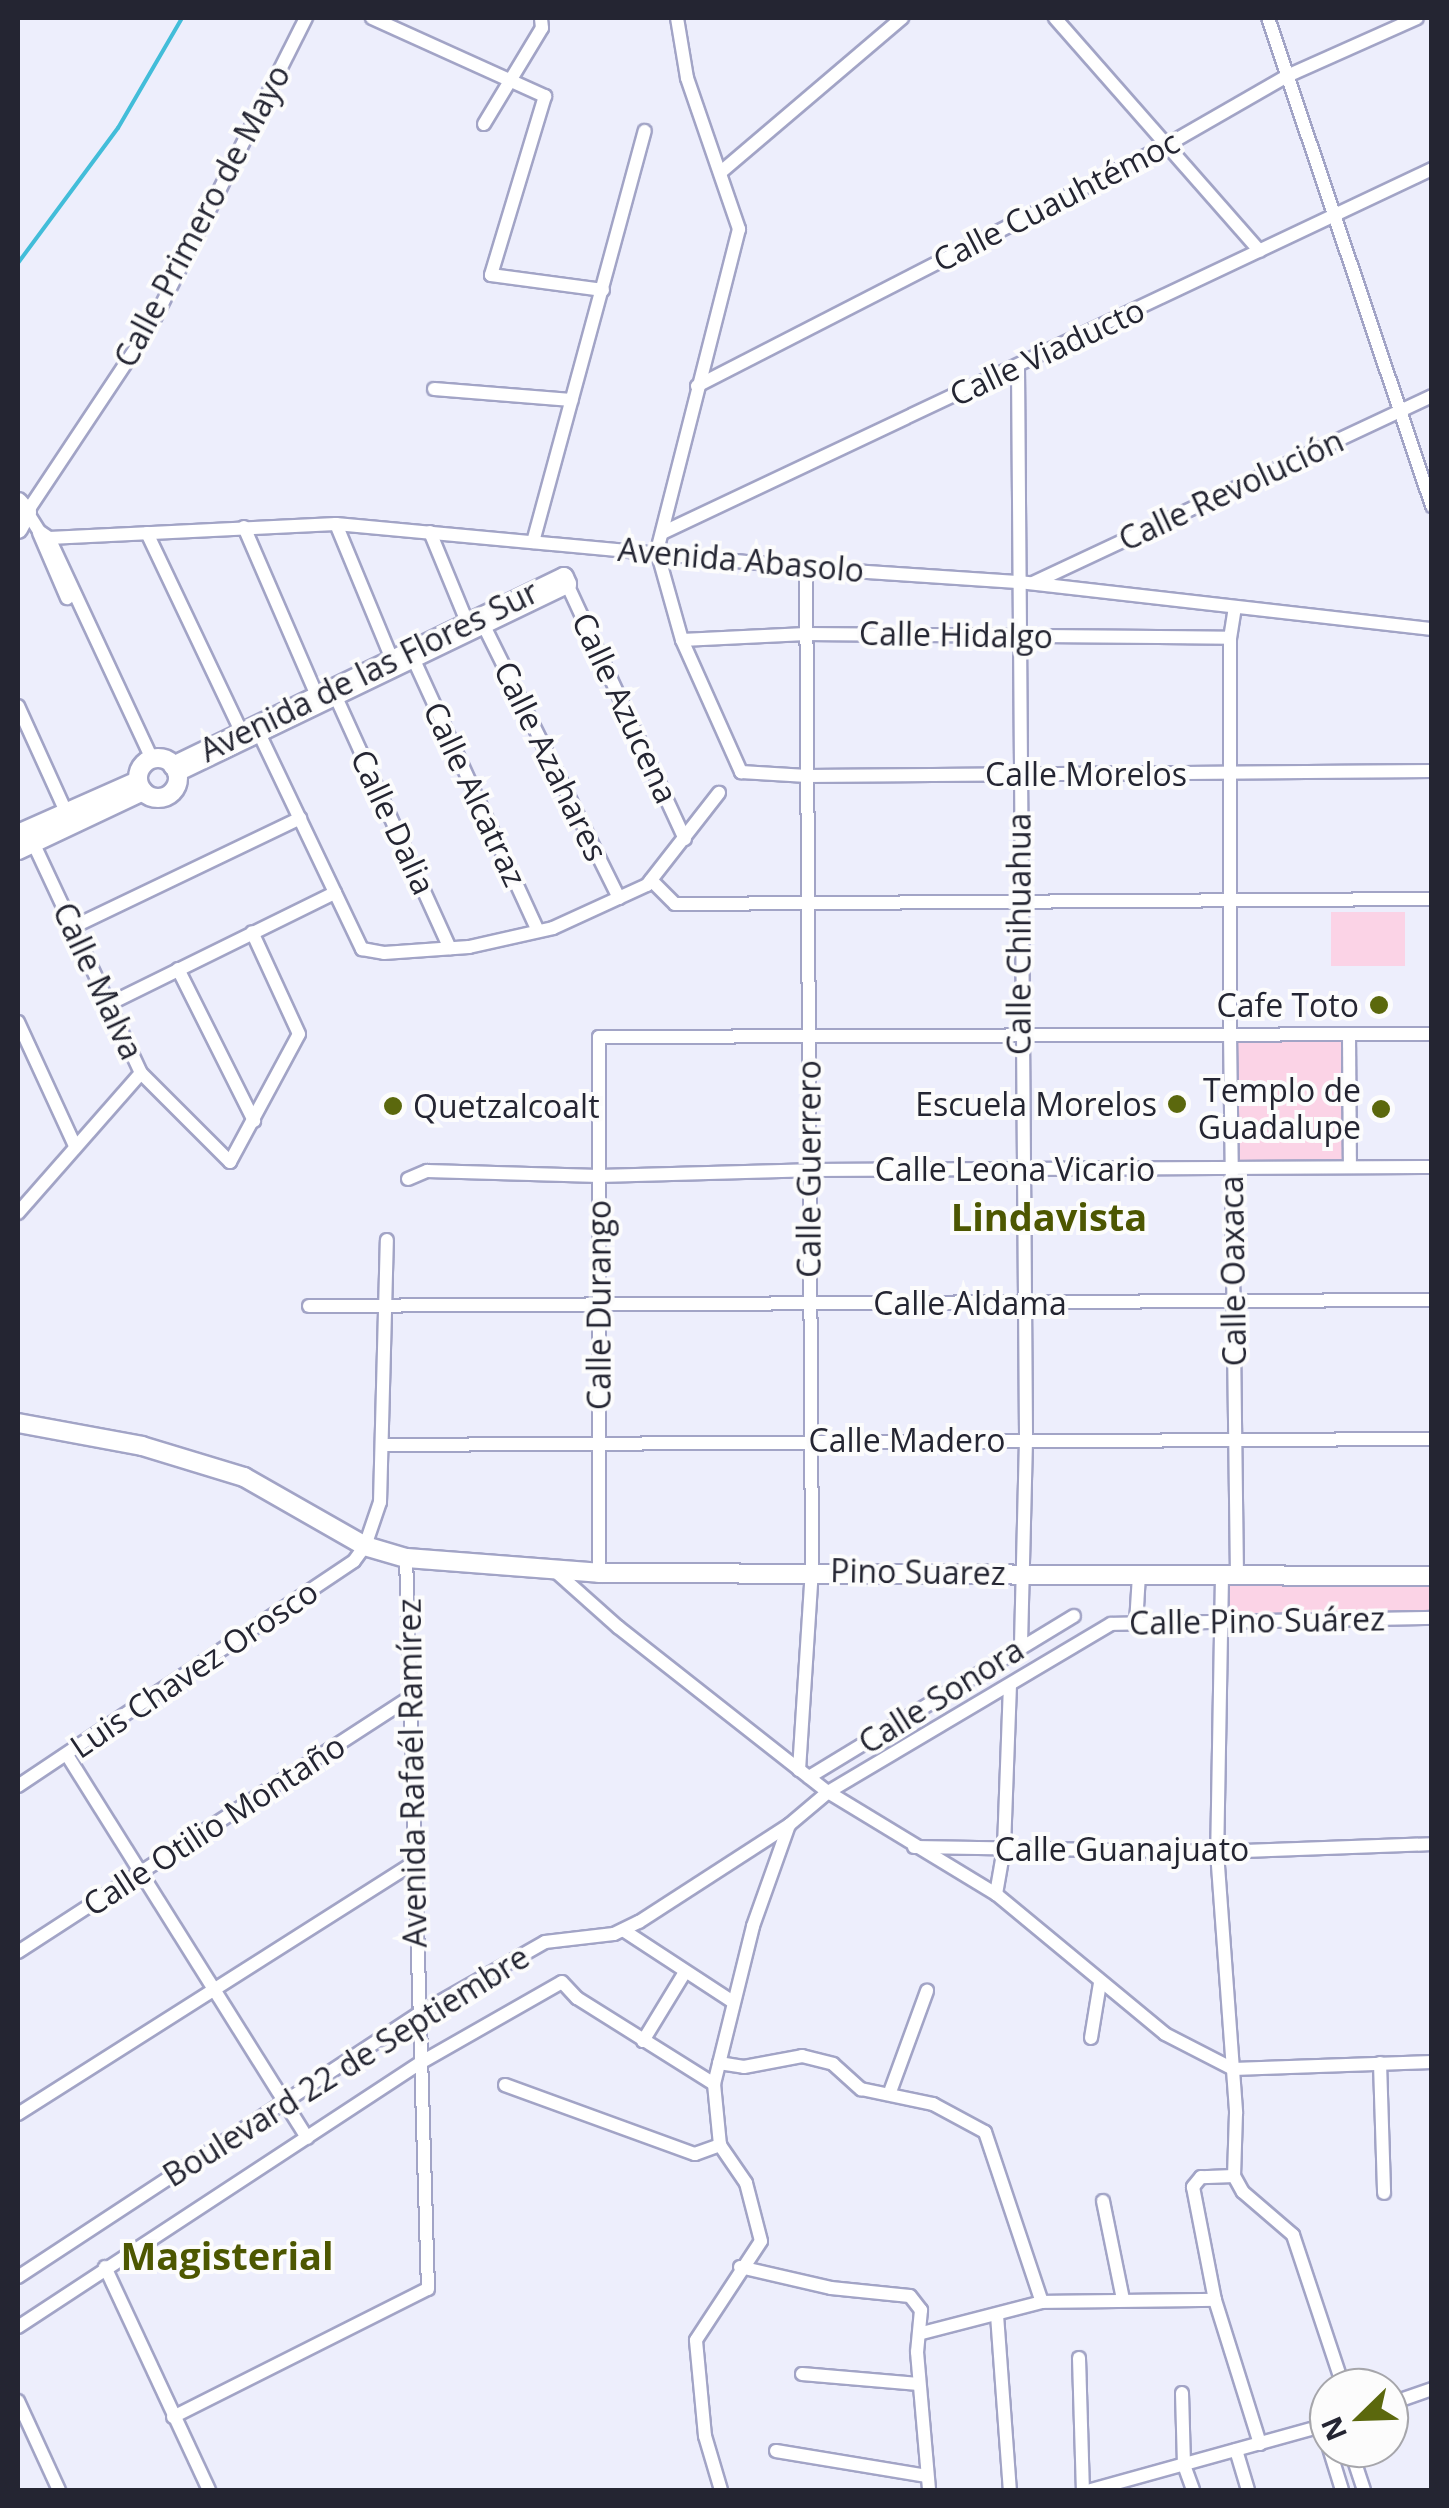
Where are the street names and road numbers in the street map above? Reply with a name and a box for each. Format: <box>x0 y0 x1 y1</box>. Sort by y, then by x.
street label: Calle Primero de Mayo <box>106 58 298 374</box>
street label: Calle Cuauhtémoc <box>927 122 1185 280</box>
street label: Calle Viaducto <box>943 290 1151 414</box>
street label: Calle Revolución <box>1113 421 1349 559</box>
street label: Avenida Abasolo <box>616 530 866 590</box>
street label: Avenida de las Flores Sur <box>194 572 544 770</box>
street label: Calle Azucena <box>564 607 686 809</box>
street label: Calle Hidalgo <box>859 614 1053 656</box>
street label: Calle Azahares <box>486 655 616 867</box>
street label: Calle Alcatraz <box>416 696 534 892</box>
street label: Calle Dalia <box>343 744 443 900</box>
street label: Calle Morelos <box>985 755 1187 793</box>
street label: Calle Chihuahua <box>1000 813 1038 1055</box>
street label: Calle Malva <box>45 896 151 1066</box>
street label: Calle Guerrero <box>790 1060 828 1278</box>
street label: Calle Leona Vicario <box>875 1150 1155 1188</box>
street label: Calle Oaxaca <box>1212 1175 1254 1367</box>
street label: Calle Durango <box>580 1200 618 1410</box>
street label: Calle Aldama <box>873 1284 1067 1322</box>
street label: Calle Madero <box>809 1421 1005 1459</box>
street label: Pino Suarez <box>830 1551 1006 1593</box>
street label: Luis Chavez Orosco <box>63 1572 325 1766</box>
street label: Avenida Rafaél Ramírez <box>390 1598 434 1948</box>
street label: Calle Pino Suárez <box>1129 1600 1385 1642</box>
street label: Calle Sonora <box>852 1630 1030 1762</box>
street label: Calle Otilio Montaño <box>76 1726 352 1924</box>
street label: Calle Guanajuato <box>995 1830 1249 1868</box>
street label: Boulevard 22 de Septiembre <box>156 1937 536 2195</box>

